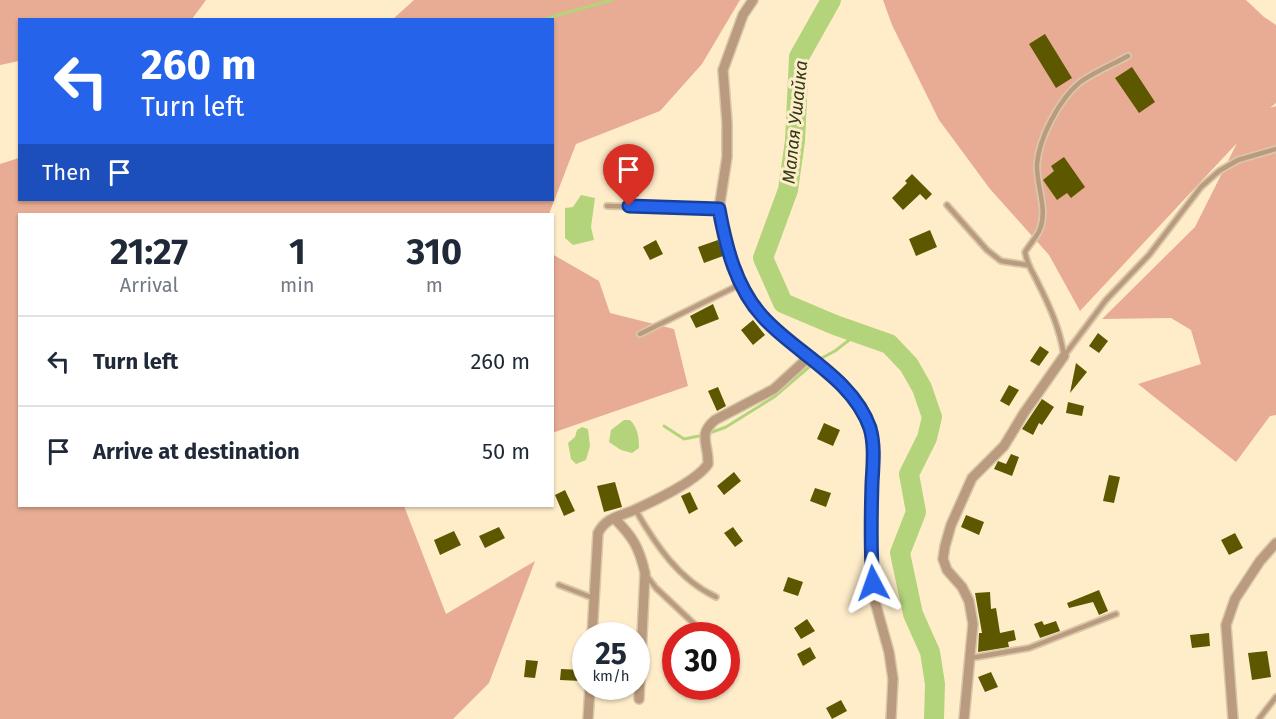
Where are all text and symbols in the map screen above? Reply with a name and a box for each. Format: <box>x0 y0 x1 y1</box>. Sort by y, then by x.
text: 260 m <box>141 40 256 90</box>
icon: left <box>42 42 120 120</box>
water label: Малая Ушайка <box>778 59 812 185</box>
text: Turn left <box>141 91 244 123</box>
pin <box>603 144 654 206</box>
icon: arrive <box>612 153 645 186</box>
icon: arrive <box>103 156 136 189</box>
text: Then <box>42 159 91 186</box>
text: 21:27 <box>110 230 188 274</box>
text: 1 <box>289 230 306 274</box>
text: 310 <box>406 230 462 274</box>
text: Arrival <box>120 273 178 297</box>
text: min <box>280 273 315 297</box>
text: m <box>426 273 443 297</box>
icon: left <box>42 345 75 378</box>
text: Turn left <box>93 348 178 375</box>
text: 260 m <box>470 348 530 375</box>
icon: arrive <box>42 435 75 468</box>
text: Arrive at destination <box>93 438 300 465</box>
text: 50 m <box>482 438 530 465</box>
position arrow <box>841 551 905 615</box>
speed limit sign: 30 <box>662 622 740 700</box>
text: 25 <box>595 636 627 672</box>
text: km/h <box>592 667 630 685</box>

